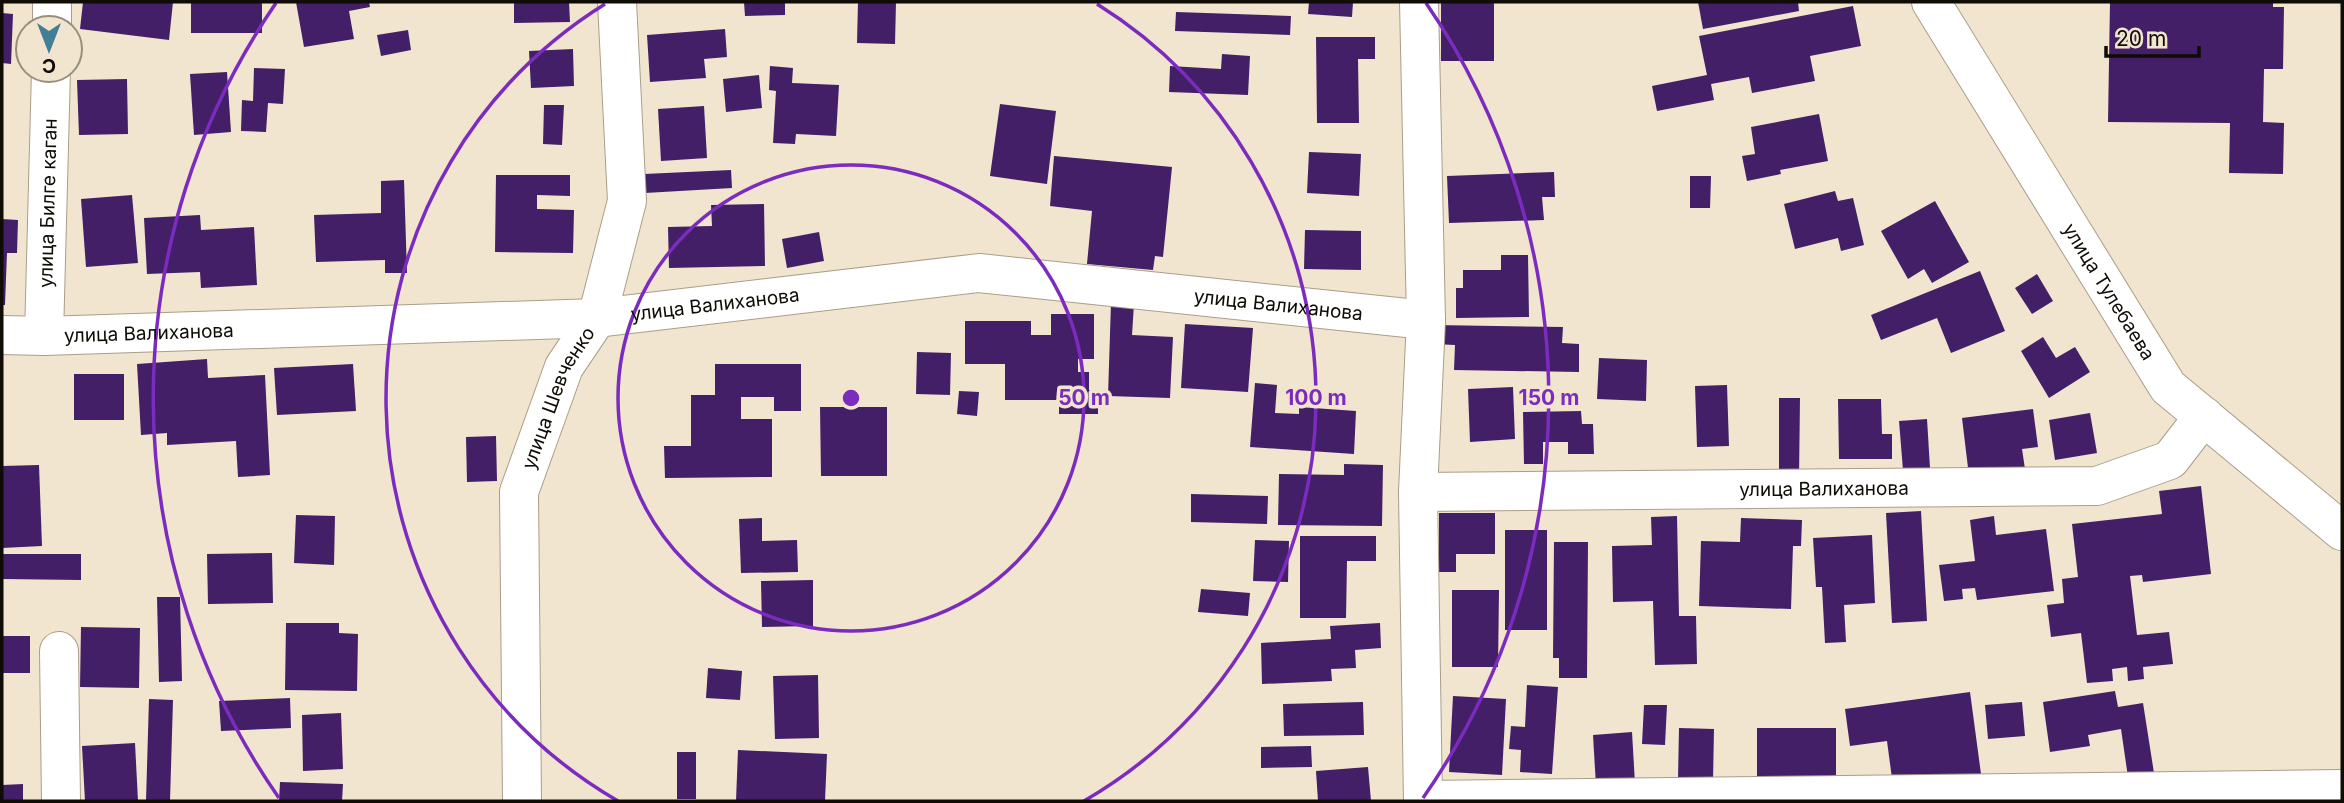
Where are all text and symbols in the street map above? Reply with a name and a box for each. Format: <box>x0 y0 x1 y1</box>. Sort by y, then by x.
north arrow <box>14 14 84 84</box>
scale bar <box>2106 14 2199 58</box>
text: 20 m <box>2116 26 2166 51</box>
text: С <box>42 54 56 77</box>
street label: улица Билге каган <box>34 118 61 288</box>
street label: улица Тулебаева <box>2058 219 2160 364</box>
street label: улица Валиханова <box>629 283 801 325</box>
street label: улица Валиханова <box>1193 284 1364 325</box>
street label: улица Валиханова <box>64 318 234 347</box>
street label: улица Шевченко <box>517 322 599 472</box>
text: 50 m <box>1058 385 1110 410</box>
text: 100 m <box>1285 385 1347 410</box>
text: 150 m <box>1519 385 1579 410</box>
centre of rings <box>839 386 863 410</box>
street label: улица Валиханова <box>1739 476 1909 501</box>

